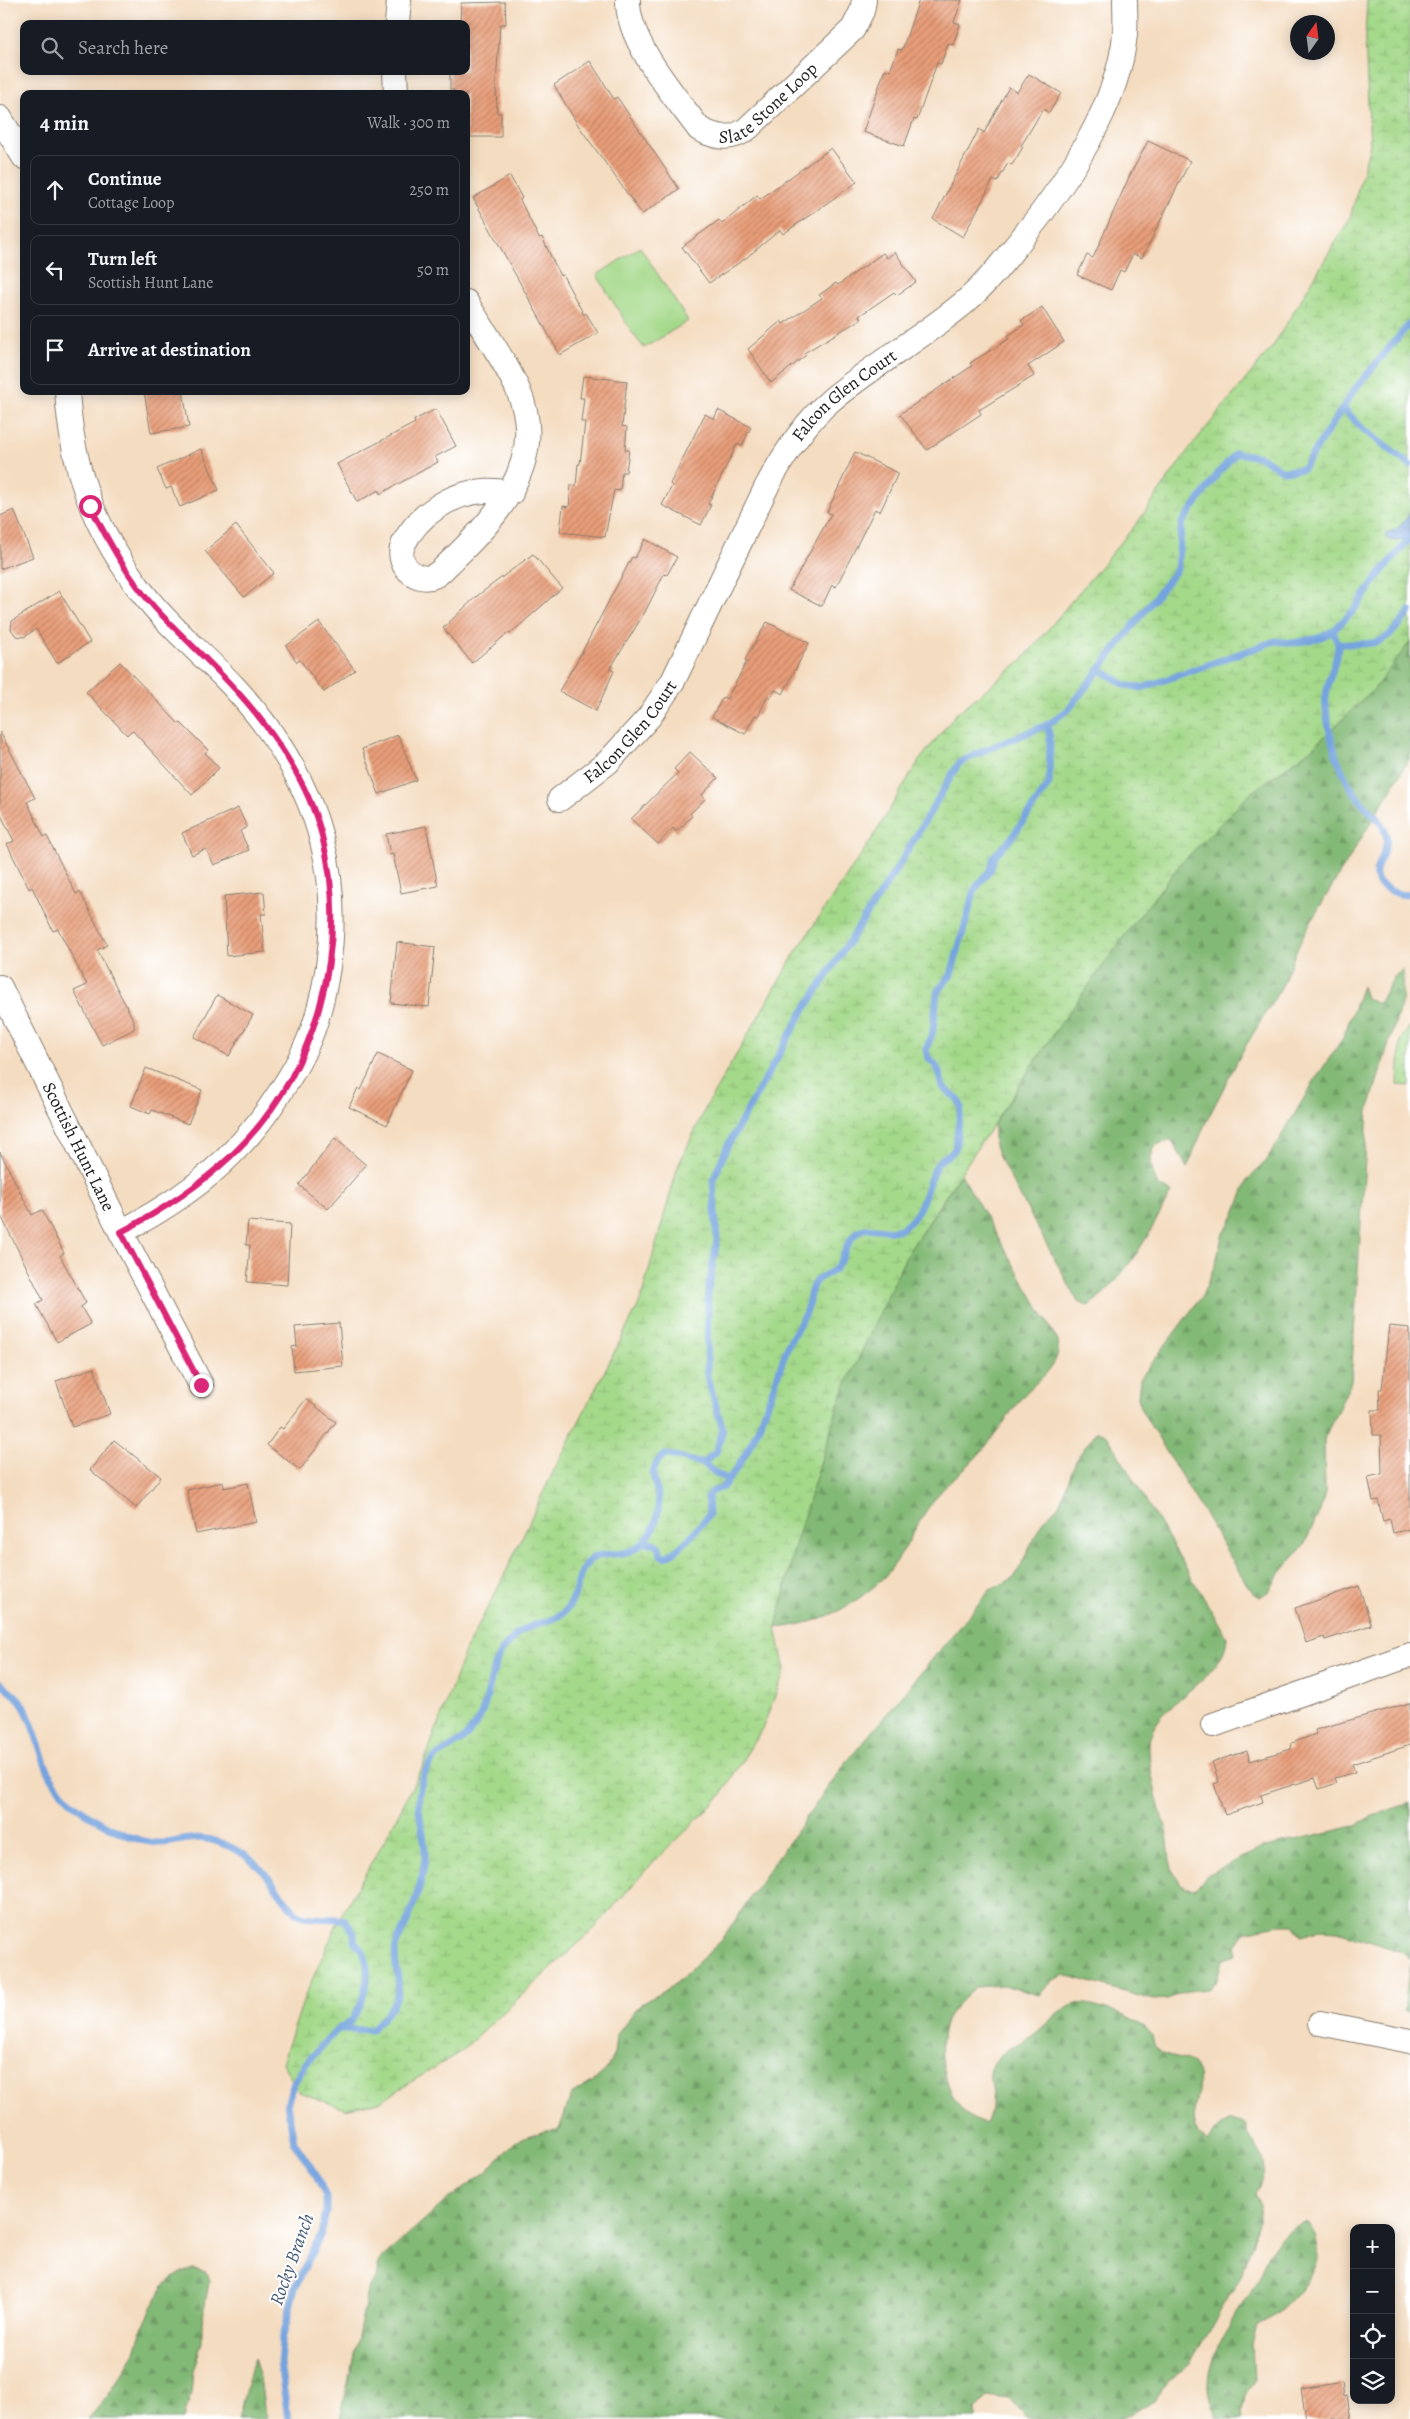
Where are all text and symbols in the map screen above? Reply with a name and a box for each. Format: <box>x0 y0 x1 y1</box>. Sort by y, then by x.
north arrow <box>1290 15 1335 60</box>
search box <box>20 20 470 75</box>
icon: search <box>38 34 66 62</box>
text: Search here <box>78 35 168 61</box>
street label: Slate Stone Loop <box>718 57 823 149</box>
text: 4 min <box>40 109 89 137</box>
text: Walk · 300 m <box>367 112 450 134</box>
text: Continue <box>88 166 162 192</box>
icon: ahead <box>41 176 69 204</box>
text: 250 m <box>410 179 449 201</box>
text: Cottage Loop <box>88 192 175 214</box>
text: Turn left <box>88 246 157 272</box>
icon: left <box>41 256 69 284</box>
text: 50 m <box>417 259 449 281</box>
text: Scottish Hunt Lane <box>88 272 213 294</box>
icon: arrive <box>41 336 69 364</box>
text: Arrive at destination <box>88 337 251 363</box>
street label: Falcon Glen Court <box>786 344 901 446</box>
route start <box>79 495 102 518</box>
street label: Falcon Glen Court <box>578 675 682 789</box>
street label: Scottish Hunt Lane <box>37 1078 121 1215</box>
route end <box>190 1374 213 1397</box>
water label: Rocky Branch <box>263 2210 321 2309</box>
map controls <box>1350 2224 1395 2404</box>
button: + <box>1350 2224 1395 2269</box>
button: − <box>1350 2269 1395 2314</box>
button: locate <box>1350 2314 1395 2359</box>
button: layers <box>1350 2359 1395 2404</box>

